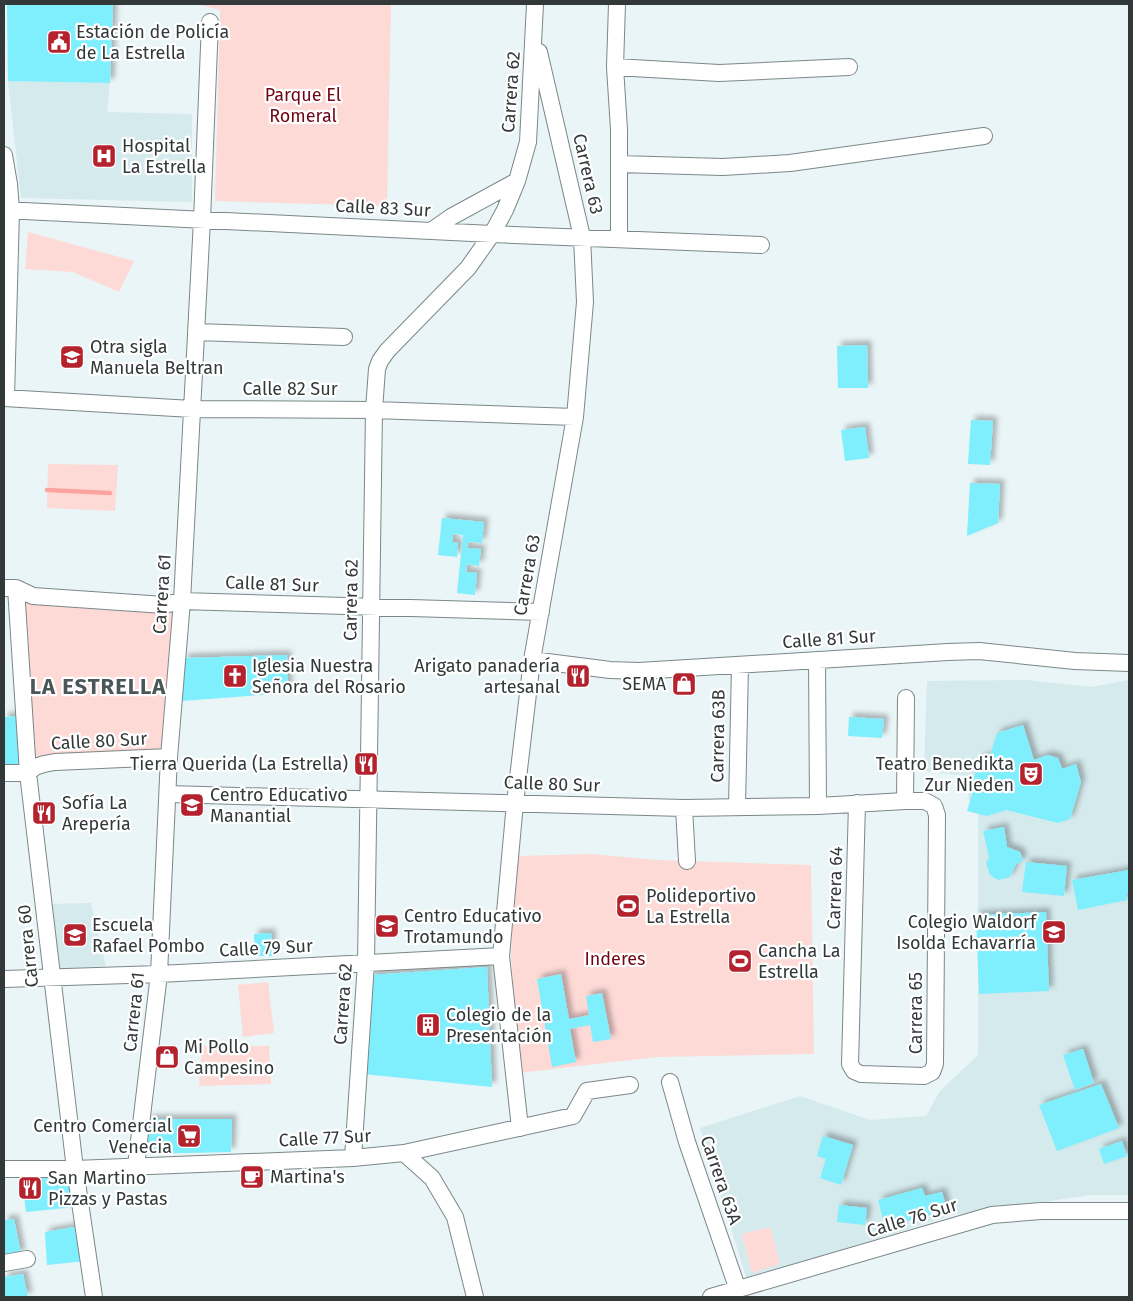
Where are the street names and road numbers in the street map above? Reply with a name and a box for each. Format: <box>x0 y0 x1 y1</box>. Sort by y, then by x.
street label: Carrera 62 <box>497 50 525 134</box>
street label: Carrera 63 <box>568 132 608 216</box>
street label: Calle 83 Sur <box>335 195 431 221</box>
street label: Calle 82 Sur <box>242 378 338 400</box>
street label: Carrera 63 <box>509 533 545 617</box>
street label: Carrera 61 <box>148 553 176 635</box>
street label: Carrera 62 <box>339 559 363 641</box>
street label: Calle 81 Sur <box>225 571 319 597</box>
street label: Calle 81 Sur <box>781 625 877 653</box>
street label: Carrera 63B <box>706 689 730 783</box>
street label: Calle 80 Sur <box>50 727 148 755</box>
street label: Calle 80 Sur <box>503 771 601 797</box>
street label: Carrera 64 <box>823 846 847 930</box>
street label: Carrera 60 <box>13 903 43 989</box>
street label: Calle 79 Sur <box>219 935 313 961</box>
street label: Carrera 62 <box>329 962 357 1046</box>
street label: Carrera 61 <box>119 971 149 1053</box>
street label: Carrera 65 <box>905 972 927 1054</box>
street label: Calle 77 Sur <box>278 1125 372 1151</box>
street label: Carrera 63A <box>696 1133 747 1228</box>
street label: Calle 76 Sur <box>864 1194 960 1242</box>

